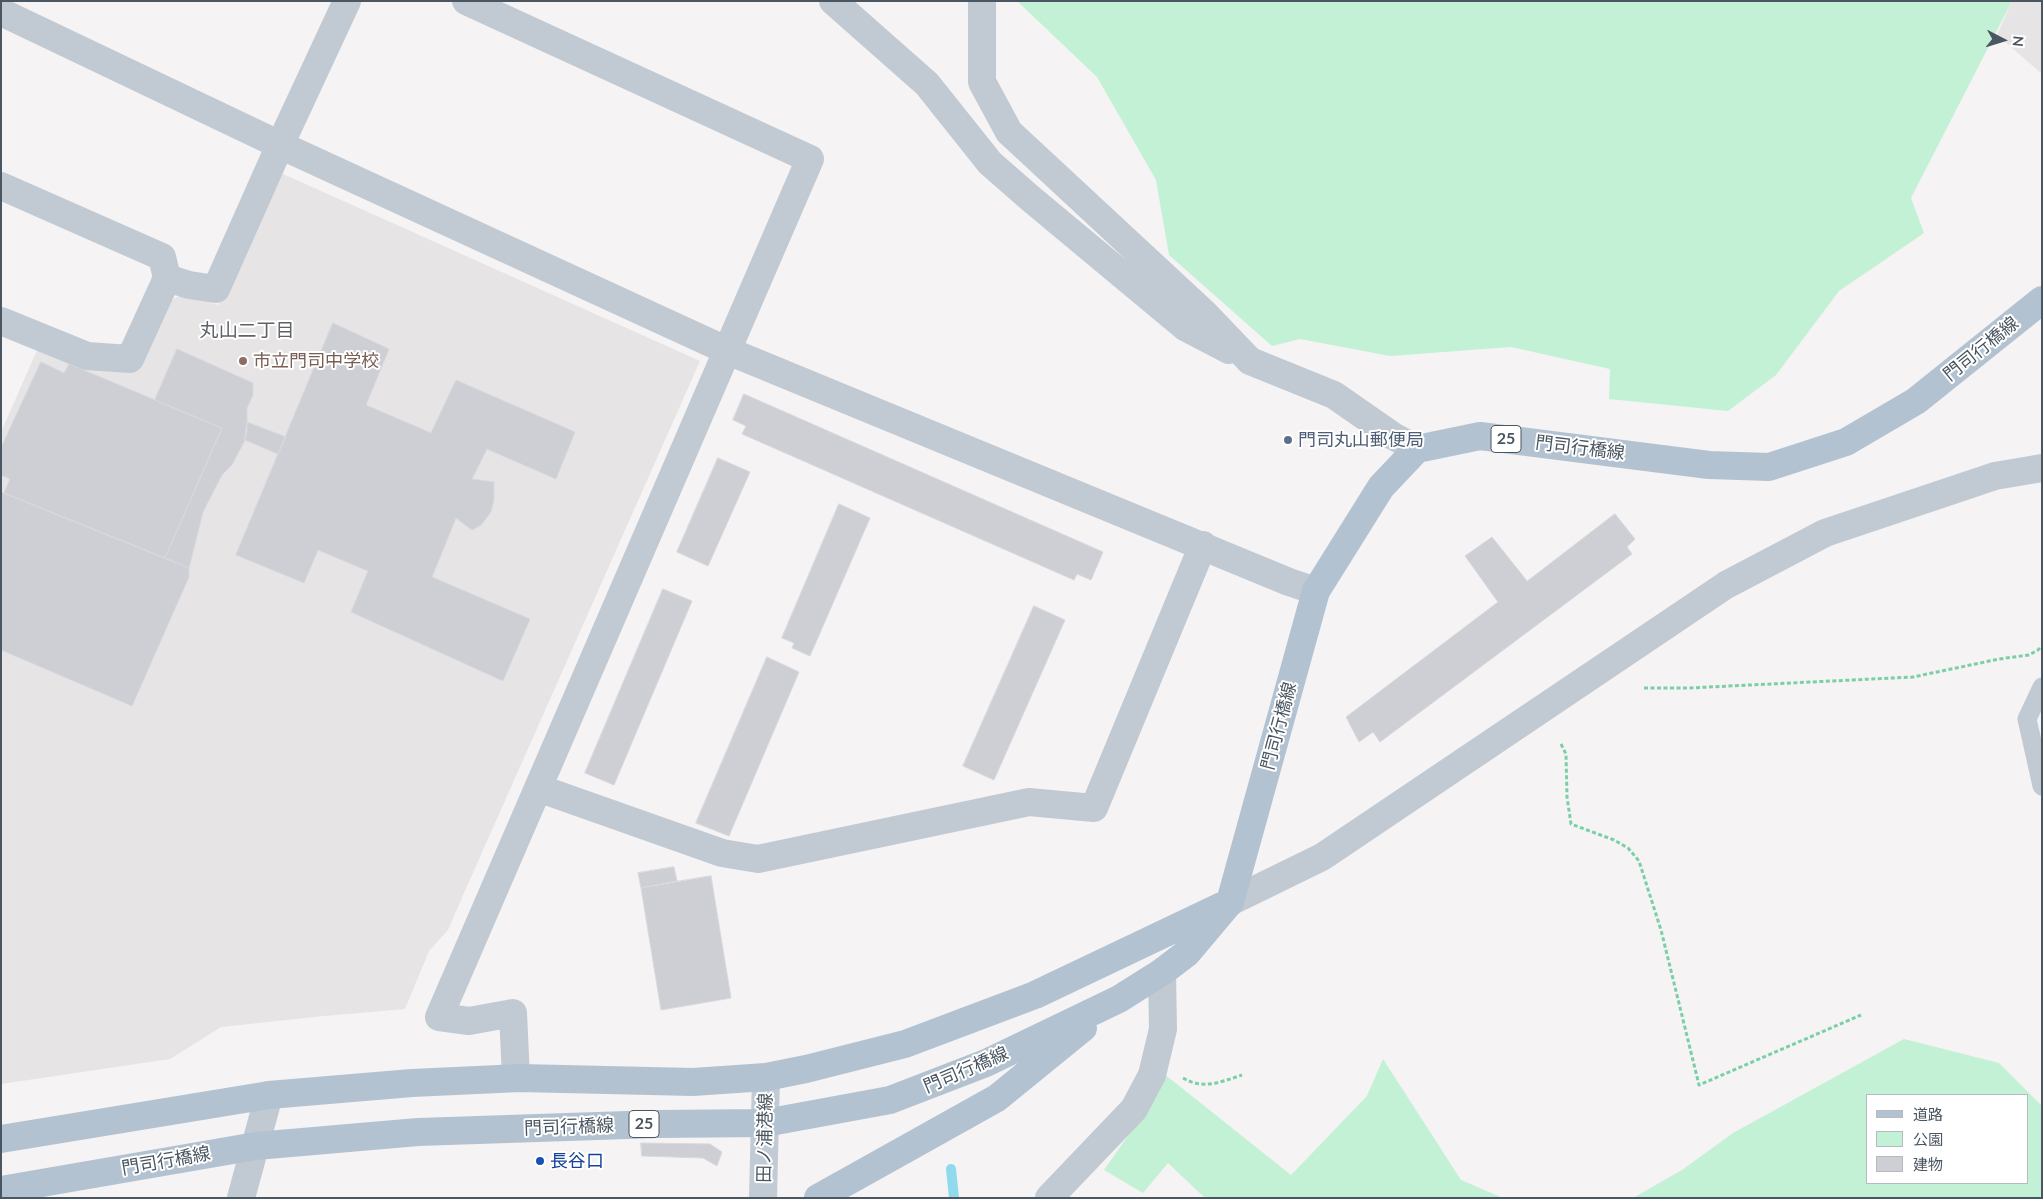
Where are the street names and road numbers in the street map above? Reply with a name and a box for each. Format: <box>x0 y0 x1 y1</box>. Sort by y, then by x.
street label: 門司行橋線 <box>1939 312 2023 386</box>
road number: 25 <box>1491 426 1521 452</box>
street label: 門司行橋線 <box>1534 432 1626 464</box>
street label: 門司行橋線 <box>1257 680 1301 772</box>
street label: 門司行橋線 <box>920 1042 1012 1098</box>
street label: 田ノ浦港線 <box>753 1093 777 1183</box>
road number: 25 <box>629 1110 659 1138</box>
street label: 門司行橋線 <box>524 1115 614 1139</box>
street label: 門司行橋線 <box>120 1143 212 1179</box>

